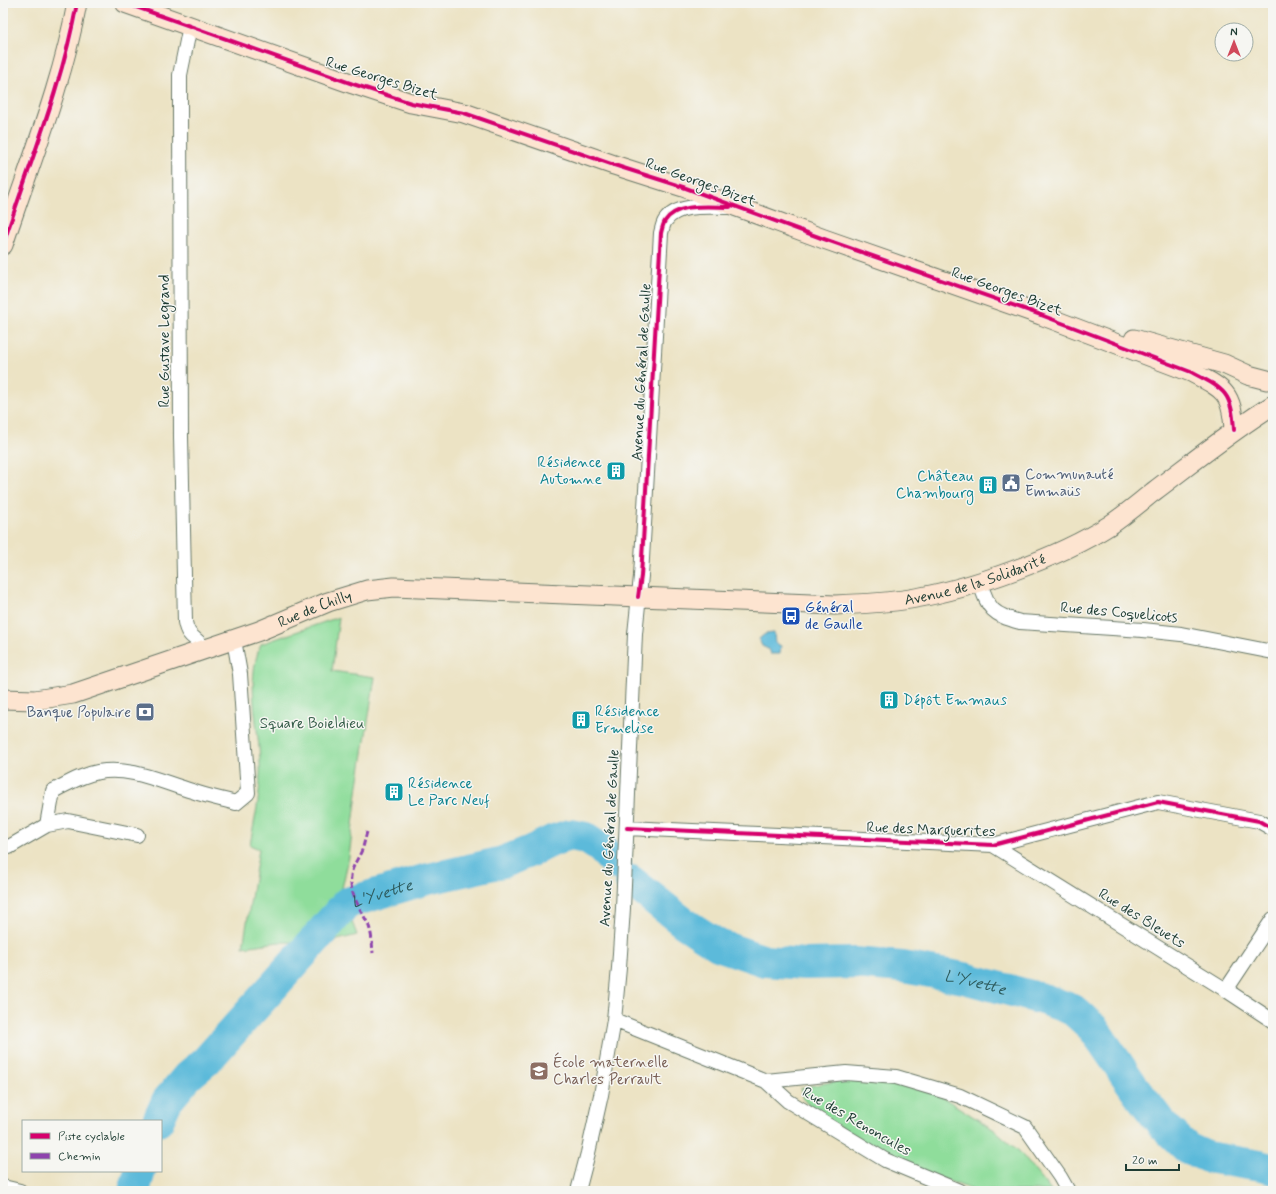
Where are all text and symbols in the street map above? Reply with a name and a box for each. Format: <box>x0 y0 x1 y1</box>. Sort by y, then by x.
north arrow <box>1214 22 1254 62</box>
text: N <box>1230 26 1238 40</box>
street label: Rue Georges Bizet <box>323 52 441 107</box>
street label: Rue Georges Bizet <box>642 154 759 213</box>
street label: Rue Georges Bizet <box>948 263 1065 322</box>
street label: Rue Gustave Legrand <box>155 275 176 407</box>
street label: Avenue du Général de Gaulle <box>627 282 657 461</box>
place label: Résidence Automne <box>537 453 602 490</box>
building icon: Résidence Automne <box>605 460 627 482</box>
place label: Communauté Emmaüs <box>1025 465 1114 502</box>
place label: Château Chambourg <box>896 467 974 505</box>
public building icon: Communauté Emmaüs <box>1000 472 1022 494</box>
building icon: Château Chambourg <box>977 474 999 496</box>
street label: Avenue de la Solidarité <box>903 550 1049 611</box>
street label: Rue de Chilly <box>275 586 354 633</box>
place label: Général de Gaulle <box>805 598 863 635</box>
street label: Rue des Coquelicots <box>1060 598 1178 628</box>
bus stop icon: Général de Gaulle <box>780 605 802 627</box>
building icon: Dépôt Emmaus <box>878 689 900 711</box>
place label: Dépôt Emmaus <box>903 691 1007 711</box>
bank icon: Banque Populaire <box>134 701 156 723</box>
place label: Résidence Ermelise <box>595 702 660 739</box>
place label: Banque Populaire <box>27 703 131 723</box>
building icon: Résidence Ermelise <box>570 709 592 731</box>
park label: Square Boieldieu <box>260 714 364 734</box>
street label: Avenue du Général de Gaulle <box>595 748 625 927</box>
place label: Résidence Le Parc Neuf <box>408 774 490 811</box>
building icon: Résidence Le Parc Neuf <box>383 781 405 803</box>
street label: Rue des Marguerites <box>866 818 996 843</box>
water label: L'Yvette <box>349 875 416 913</box>
street label: Rue des Bleuets <box>1094 884 1189 954</box>
water label: L'Yvette <box>943 966 1009 1001</box>
place label: École maternelle Charles Perrault <box>553 1052 668 1090</box>
school or university icon: École maternelle Charles Perrault <box>528 1060 550 1082</box>
street label: Rue des Renoncules <box>798 1083 915 1161</box>
legend <box>22 1120 162 1172</box>
text: Piste cyclable <box>58 1129 125 1145</box>
scale bar <box>1126 1146 1179 1172</box>
text: Chemin <box>58 1149 101 1165</box>
text: 20 m <box>1132 1153 1158 1169</box>

